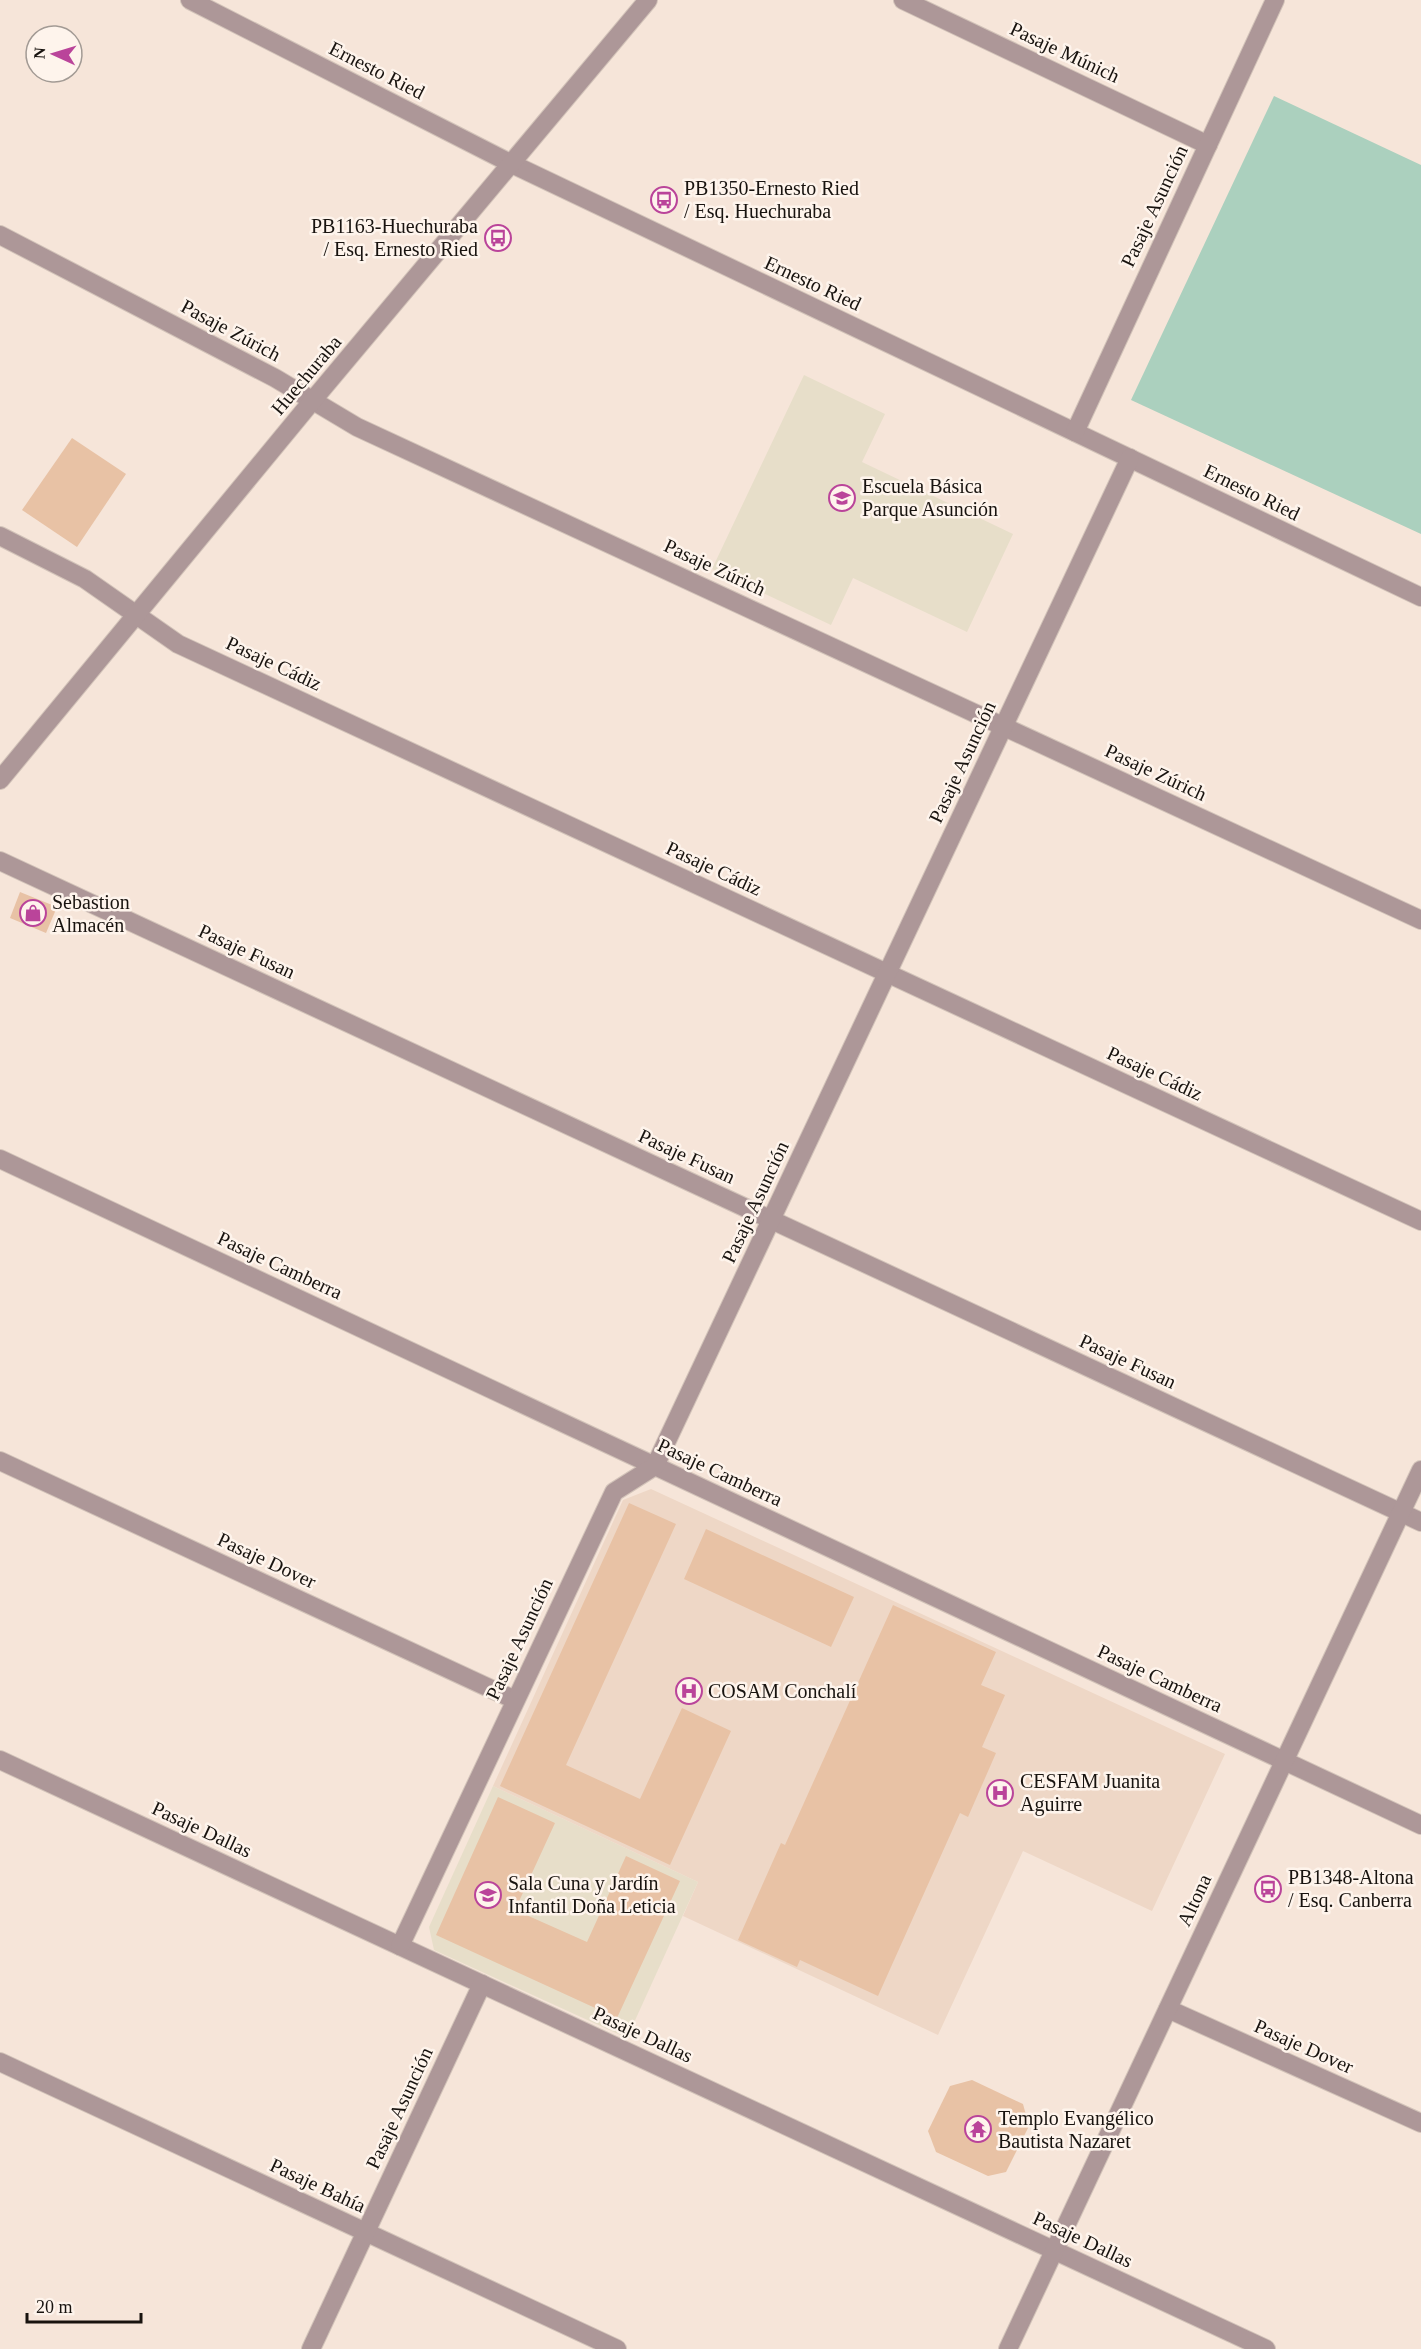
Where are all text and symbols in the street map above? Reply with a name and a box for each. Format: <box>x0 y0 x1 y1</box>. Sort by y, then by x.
street label: Pasaje Múnich <box>1006 17 1123 88</box>
north arrow <box>24 24 84 84</box>
street label: Ernesto Ried <box>326 37 428 103</box>
text: N <box>31 46 48 59</box>
street label: Pasaje Asunción <box>1116 142 1193 271</box>
place label: PB1350-Ernesto Ried / Esq. Huechuraba <box>684 177 859 223</box>
bus stop icon: PB1350-Ernesto Ried / Esq. Huechuraba <box>649 185 679 215</box>
place label: PB1163-Huechuraba / Esq. Ernesto Ried <box>311 215 478 261</box>
bus stop icon: PB1163-Huechuraba / Esq. Ernesto Ried <box>483 223 513 253</box>
street label: Ernesto Ried <box>761 251 865 315</box>
street label: Pasaje Zúrich <box>177 295 284 366</box>
street label: Huechuraba <box>267 331 346 419</box>
street label: Ernesto Ried <box>1200 459 1304 525</box>
place label: Escuela Básica Parque Asunción <box>862 475 998 521</box>
school or university icon: Escuela Básica Parque Asunción <box>827 483 857 513</box>
street label: Pasaje Zúrich <box>660 534 769 601</box>
street label: Pasaje Cádiz <box>222 631 325 696</box>
street label: Pasaje Asunción <box>924 698 1001 827</box>
street label: Pasaje Zúrich <box>1101 739 1210 806</box>
street label: Pasaje Cádiz <box>662 836 765 901</box>
place label: Sebastion Almacén <box>52 891 130 936</box>
shop icon: Sebastion Almacén <box>18 898 48 928</box>
street label: Pasaje Fusan <box>195 919 299 984</box>
street label: Pasaje Cádiz <box>1103 1041 1206 1106</box>
street label: Pasaje Fusan <box>635 1124 739 1189</box>
street label: Pasaje Asunción <box>717 1138 794 1267</box>
street label: Pasaje Camberra <box>214 1227 346 1304</box>
street label: Pasaje Fusan <box>1076 1329 1180 1394</box>
street label: Pasaje Camberra <box>654 1434 786 1511</box>
street label: Pasaje Dover <box>214 1528 320 1593</box>
street label: Pasaje Asunción <box>481 1575 558 1704</box>
street label: Pasaje Camberra <box>1094 1640 1226 1717</box>
hospital icon: COSAM Conchalí <box>674 1676 704 1706</box>
place label: COSAM Conchalí <box>708 1680 857 1702</box>
place label: CESFAM Juanita Aguirre <box>1020 1770 1160 1816</box>
hospital icon: CESFAM Juanita Aguirre <box>985 1778 1015 1808</box>
street label: Pasaje Dallas <box>148 1796 255 1863</box>
place label: PB1348-Altona / Esq. Canberra <box>1288 1866 1414 1912</box>
street label: Altona <box>1173 1871 1216 1929</box>
place label: Sala Cuna y Jardín Infantil Doña Leticia <box>508 1872 676 1917</box>
bus stop icon: PB1348-Altona / Esq. Canberra <box>1253 1874 1283 1904</box>
school or university icon: Sala Cuna y Jardín Infantil Doña Leticia <box>473 1880 503 1910</box>
street label: Pasaje Dallas <box>589 2001 696 2068</box>
street label: Pasaje Dover <box>1251 2014 1357 2079</box>
street label: Pasaje Asunción <box>361 2044 438 2173</box>
place label: Templo Evangélico Bautista Nazaret <box>998 2107 1154 2152</box>
temple icon: Templo Evangélico Bautista Nazaret <box>963 2114 993 2144</box>
street label: Pasaje Bahía <box>266 2153 369 2218</box>
street label: Pasaje Dallas <box>1029 2206 1136 2273</box>
scale bar <box>27 2286 141 2324</box>
text: 20 m <box>36 2297 73 2317</box>

